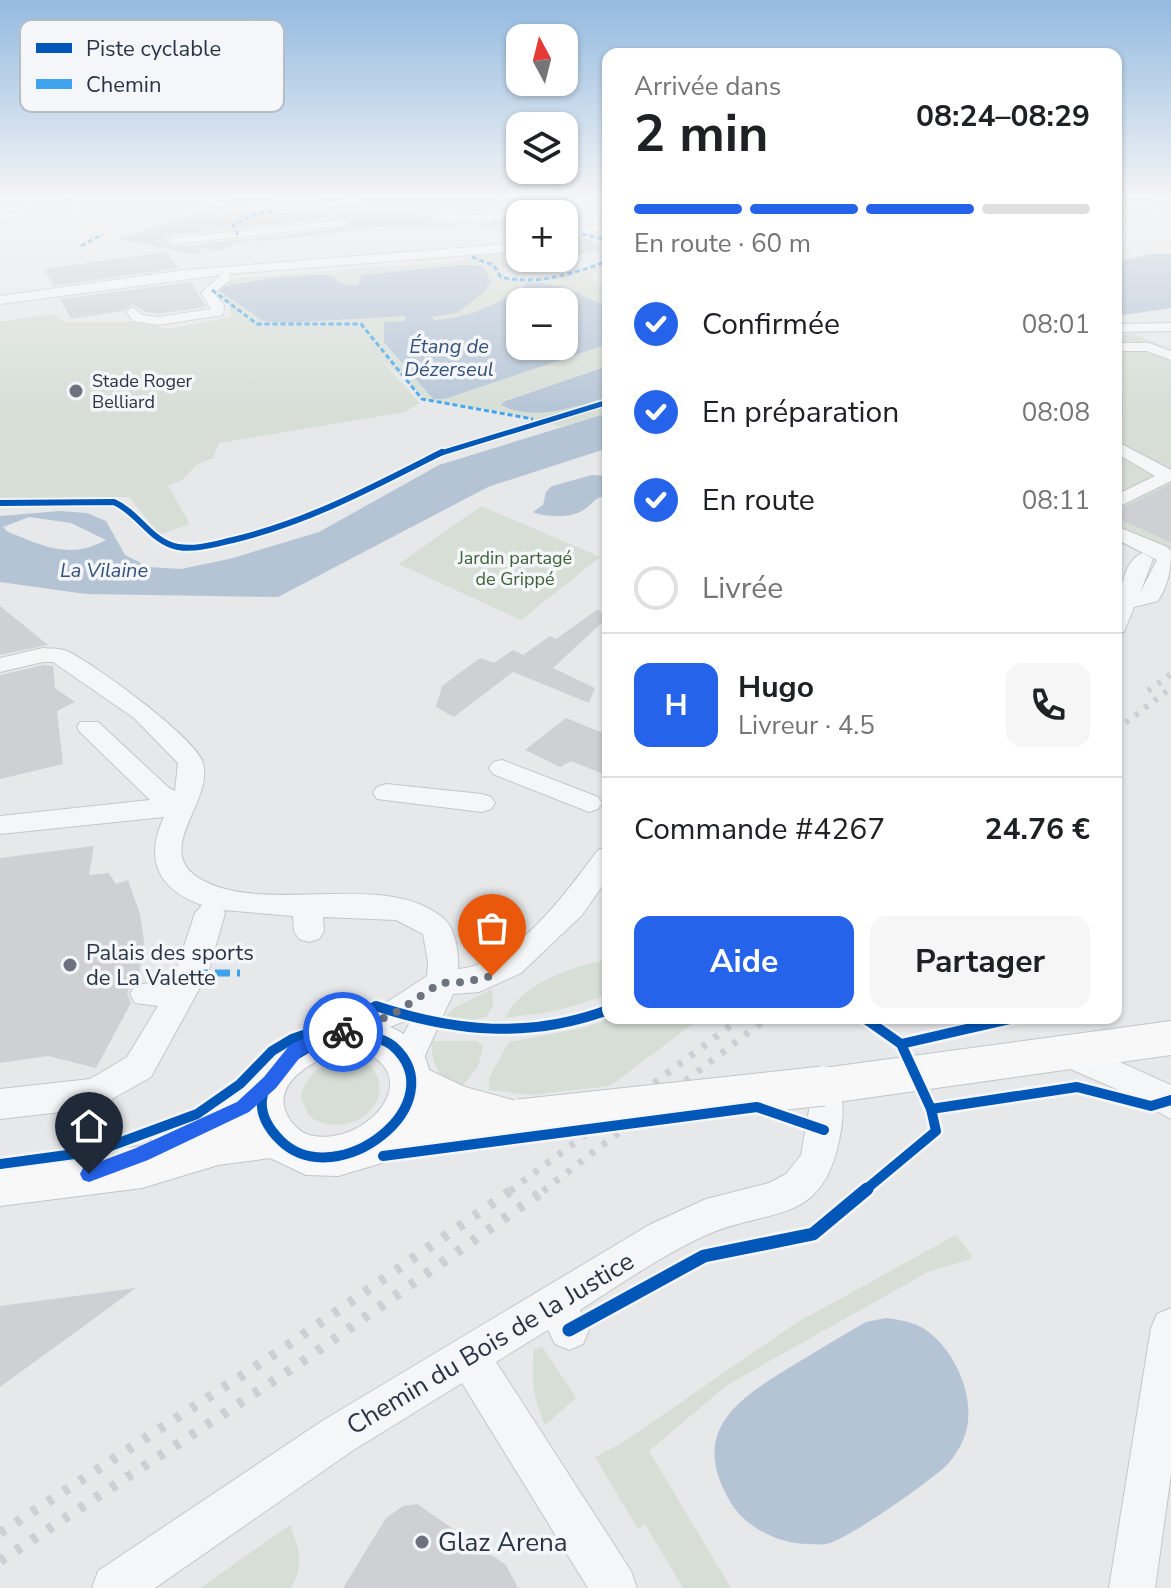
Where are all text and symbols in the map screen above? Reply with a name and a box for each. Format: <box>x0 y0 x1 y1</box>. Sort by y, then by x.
legend <box>20 20 284 112</box>
north arrow <box>506 24 578 96</box>
map controls <box>506 24 578 360</box>
text: Piste cyclable <box>86 34 221 64</box>
text: Arrivée dans <box>634 69 781 104</box>
text: Chemin <box>86 70 161 100</box>
text: 08:24–08:29 <box>916 96 1090 137</box>
text: 2 min <box>634 98 769 169</box>
button: layers <box>506 112 578 184</box>
button: + <box>506 200 578 272</box>
text: En route · 60 m <box>634 226 811 261</box>
button: − <box>506 288 578 360</box>
icon: check <box>634 302 678 346</box>
text: Confirmée <box>702 304 840 345</box>
text: 08:01 <box>1022 307 1090 342</box>
water label: Étang de Dézerseul <box>404 333 494 383</box>
place label: Stade Roger Belliard <box>92 369 193 414</box>
marker: Stade Roger Belliard <box>67 382 85 400</box>
icon: check <box>634 390 678 434</box>
text: En préparation <box>702 392 899 433</box>
text: 08:08 <box>1022 395 1090 430</box>
icon: check <box>634 478 678 522</box>
text: En route <box>702 480 815 521</box>
text: 08:11 <box>1022 483 1090 518</box>
park label: Jardin partagé de Grippé <box>457 546 572 591</box>
water label: La Vilaine <box>60 557 148 584</box>
text: Livrée <box>702 568 783 609</box>
button: phone <box>1006 663 1090 747</box>
text: Hugo <box>738 667 814 708</box>
text: H <box>664 685 688 726</box>
text: Livreur · 4.5 <box>738 708 875 743</box>
text: Commande #4267 <box>634 809 885 850</box>
text: 24.76 € <box>984 809 1090 850</box>
pin <box>458 894 526 976</box>
icon: bag <box>470 906 514 950</box>
button: Aide <box>634 916 854 1008</box>
button: Partager <box>870 916 1090 1008</box>
place label: Palais des sports de La Valette <box>86 938 254 993</box>
marker: Palais des sports de La Valette <box>61 956 79 974</box>
courier <box>303 992 383 1072</box>
icon: bike <box>321 1010 365 1054</box>
pin <box>55 1092 123 1174</box>
icon: home <box>67 1104 111 1148</box>
street label: Chemin du Bois de la Justice <box>340 1244 640 1443</box>
place label: Glaz Arena <box>438 1525 568 1560</box>
marker: Glaz Arena <box>413 1533 431 1551</box>

